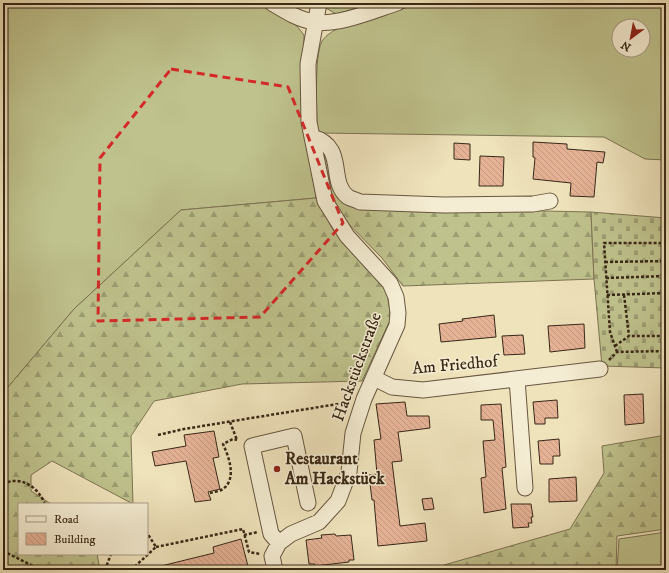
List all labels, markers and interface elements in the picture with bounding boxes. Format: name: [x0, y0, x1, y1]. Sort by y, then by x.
north arrow: [611, 18, 651, 58]
text: N: [619, 37, 634, 54]
street label: Hackstückstraße: [327, 310, 387, 424]
street label: Am Friedhof: [411, 350, 501, 380]
place label: Restaurant Am Hackstück: [284, 448, 385, 490]
marker: Restaurant Am Hackstück: [272, 464, 282, 474]
legend: [18, 503, 148, 555]
text: Road: [54, 512, 79, 527]
text: Building: [54, 532, 95, 547]

